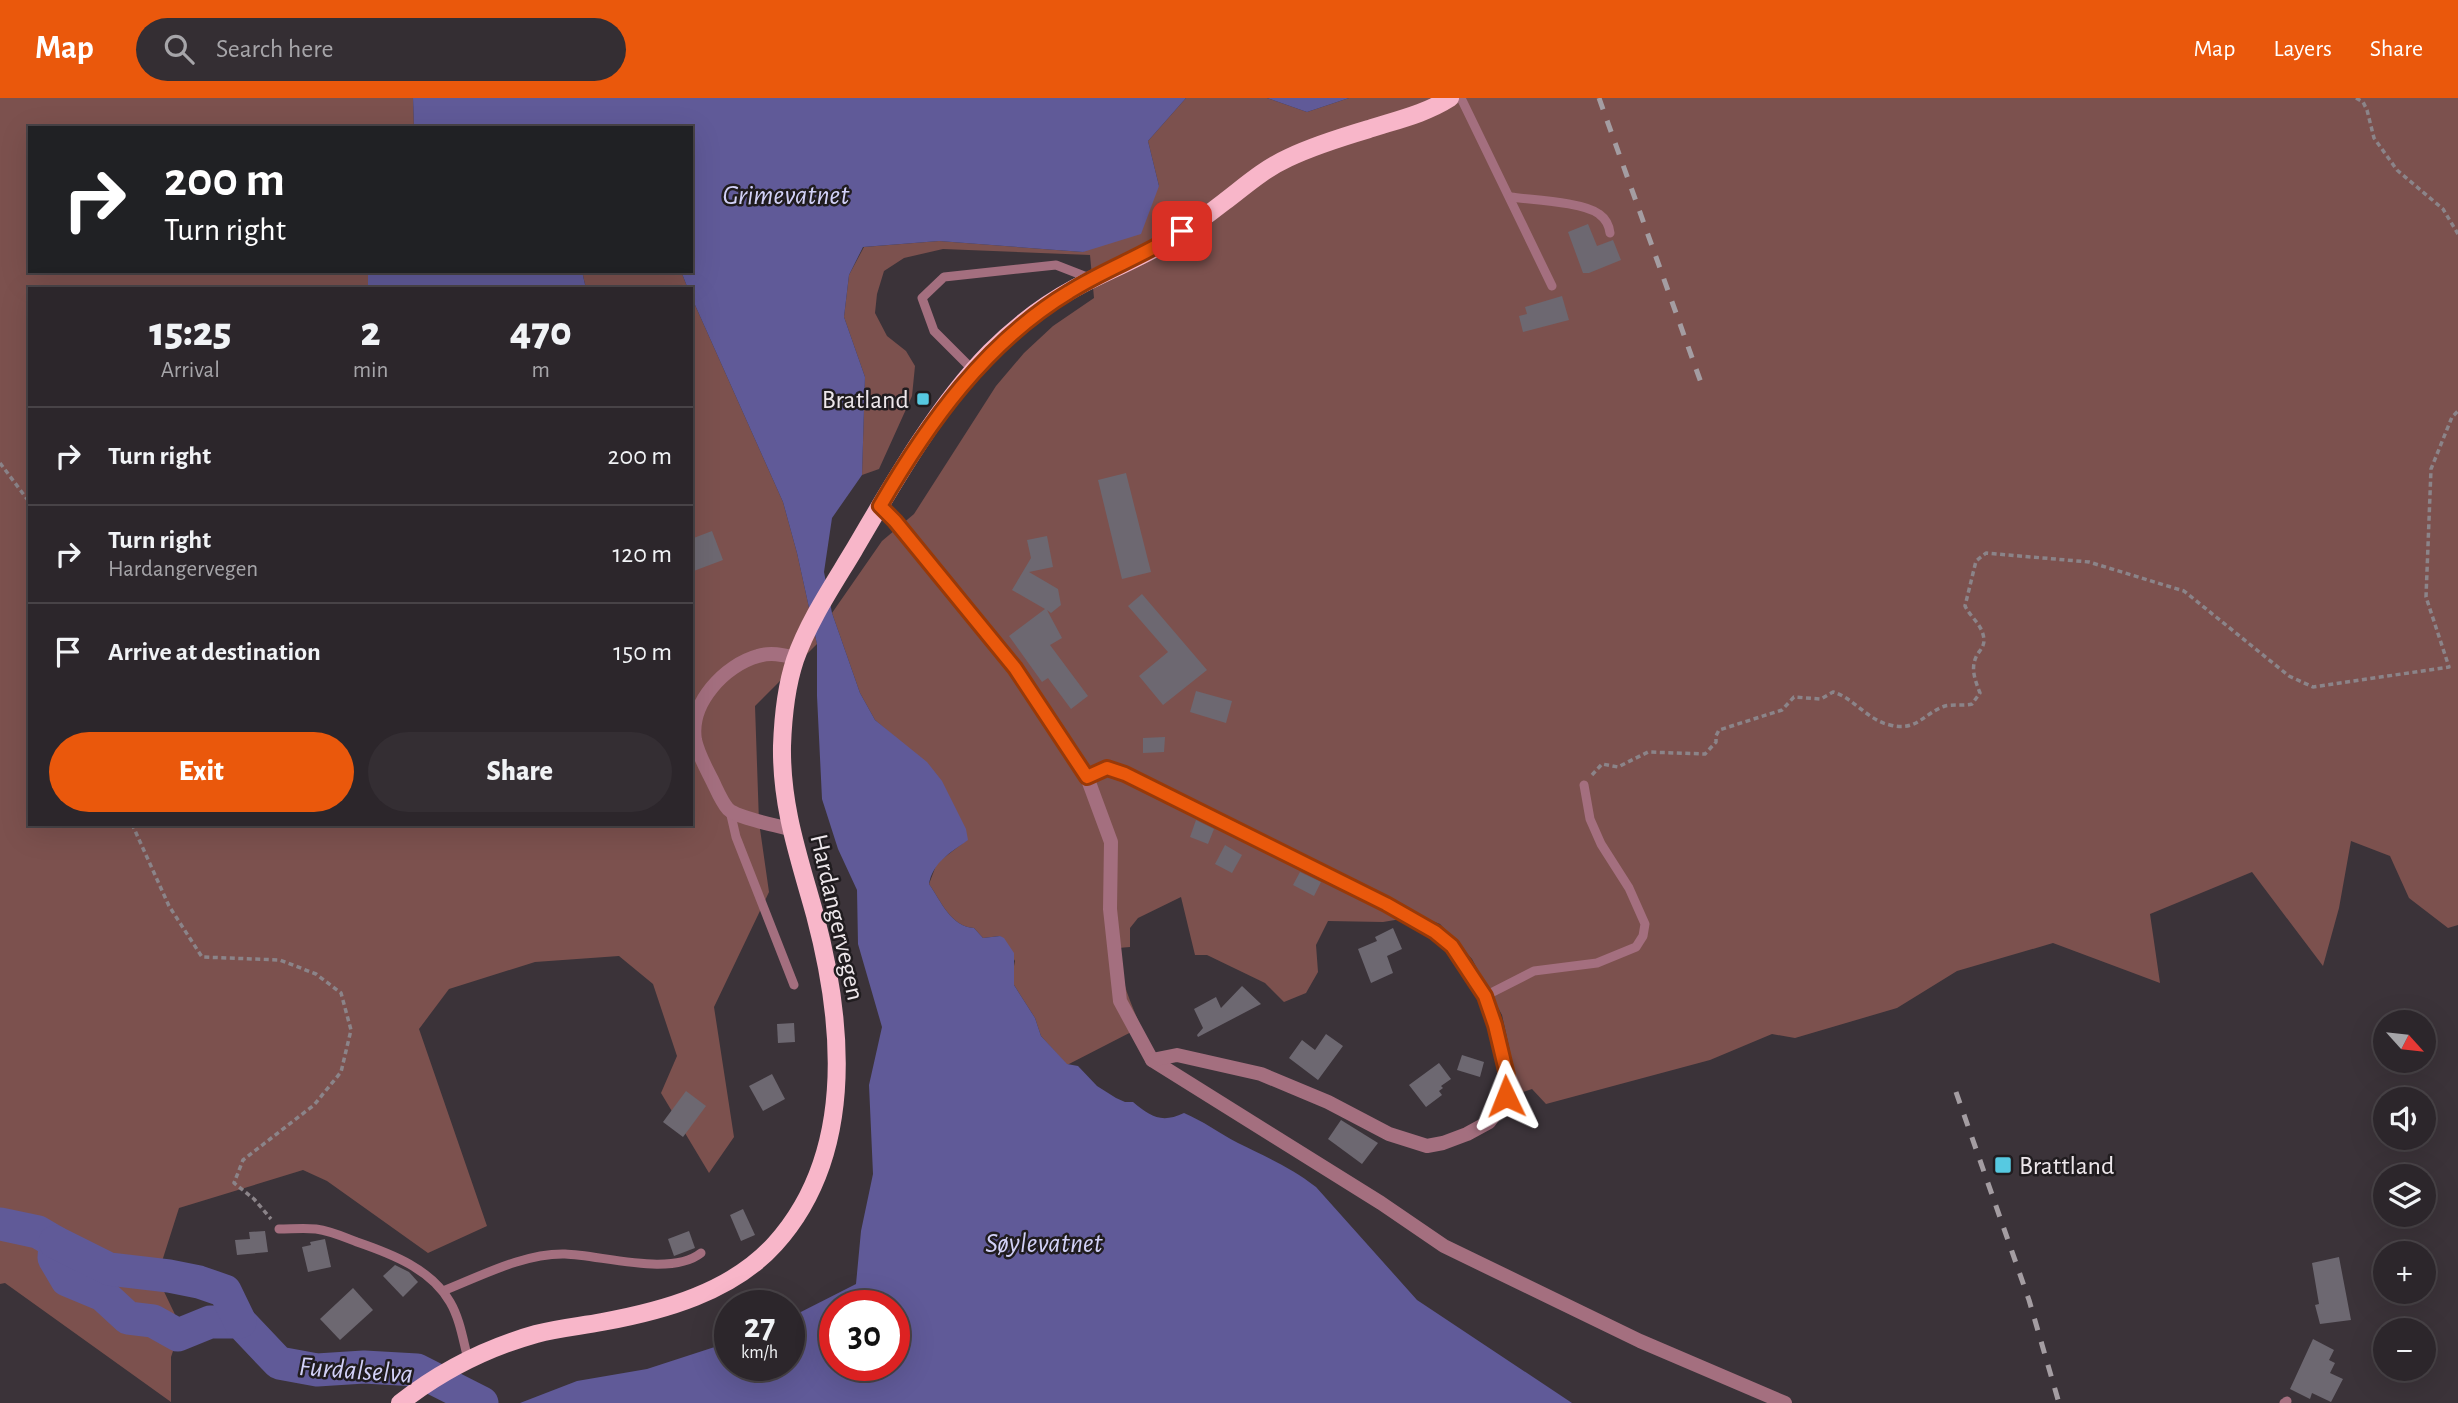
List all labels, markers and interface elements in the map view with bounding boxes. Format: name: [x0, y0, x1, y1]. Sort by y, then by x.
search box: [136, 18, 626, 81]
icon: search: [160, 30, 198, 68]
text: Map: [35, 32, 94, 65]
text: Search here: [216, 36, 334, 62]
text: Map: [2193, 37, 2235, 61]
text: Layers: [2273, 37, 2332, 61]
text: Share: [2370, 37, 2423, 61]
icon: right: [49, 154, 140, 245]
text: 200 m: [164, 156, 285, 205]
water label: Grimevatnet: [723, 182, 850, 210]
pin: [1152, 201, 1212, 261]
icon: arrive: [1163, 212, 1201, 250]
text: Turn right: [164, 214, 286, 246]
text: 15:25: [149, 311, 231, 353]
text: 2: [361, 311, 381, 353]
text: 470: [510, 311, 572, 353]
text: Arrival: [161, 359, 220, 382]
text: min: [353, 359, 388, 382]
text: m: [532, 359, 550, 382]
place label: Bratland: [822, 387, 909, 413]
marker: Bratland: [915, 391, 931, 407]
icon: right: [49, 437, 87, 475]
text: Turn right: [108, 443, 211, 469]
text: 200 m: [608, 443, 672, 469]
text: Turn right: [108, 527, 211, 553]
icon: right: [49, 535, 87, 573]
text: 120 m: [612, 541, 672, 567]
text: Hardangervegen: [108, 558, 258, 581]
icon: arrive: [49, 633, 87, 671]
text: Arrive at destination: [108, 639, 321, 665]
text: 150 m: [613, 639, 672, 665]
button: Exit: [49, 732, 354, 812]
button: Share: [368, 732, 672, 812]
street label: Hardangervegen: [805, 832, 869, 1003]
north arrow: [2373, 1010, 2436, 1073]
map controls: [2373, 1010, 2436, 1381]
position arrow: [1469, 1059, 1543, 1133]
button: sound: [2373, 1087, 2436, 1150]
place label: Brattland: [2019, 1153, 2115, 1179]
marker: Brattland: [1993, 1155, 2013, 1175]
button: layers: [2373, 1164, 2436, 1227]
water label: Søylevatnet: [985, 1230, 1104, 1258]
button: +: [2373, 1241, 2436, 1304]
speed limit sign: 30: [819, 1290, 910, 1381]
text: 27: [744, 1309, 775, 1344]
button: −: [2373, 1318, 2436, 1381]
text: km/h: [741, 1344, 778, 1362]
water label: Furdalselva: [298, 1353, 414, 1389]

